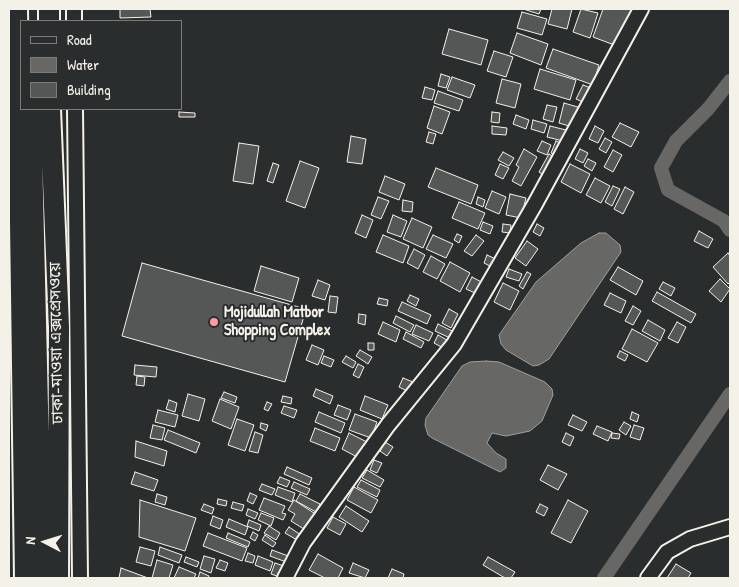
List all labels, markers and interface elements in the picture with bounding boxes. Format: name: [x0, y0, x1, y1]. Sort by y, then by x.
legend: [20, 20, 182, 110]
text: Road: [67, 29, 92, 50]
text: Water: [67, 54, 99, 75]
text: Building: [67, 79, 111, 100]
street label: ঢাকা-মাওয়া এক্সপ্রেসওয়ে: [46, 262, 68, 424]
place label: Mojidullah Matbor Shopping Complex: [224, 303, 331, 341]
marker: Mojidullah Matbor Shopping Complex: [208, 316, 220, 328]
north arrow: [20, 517, 70, 567]
text: N: [20, 536, 39, 545]

